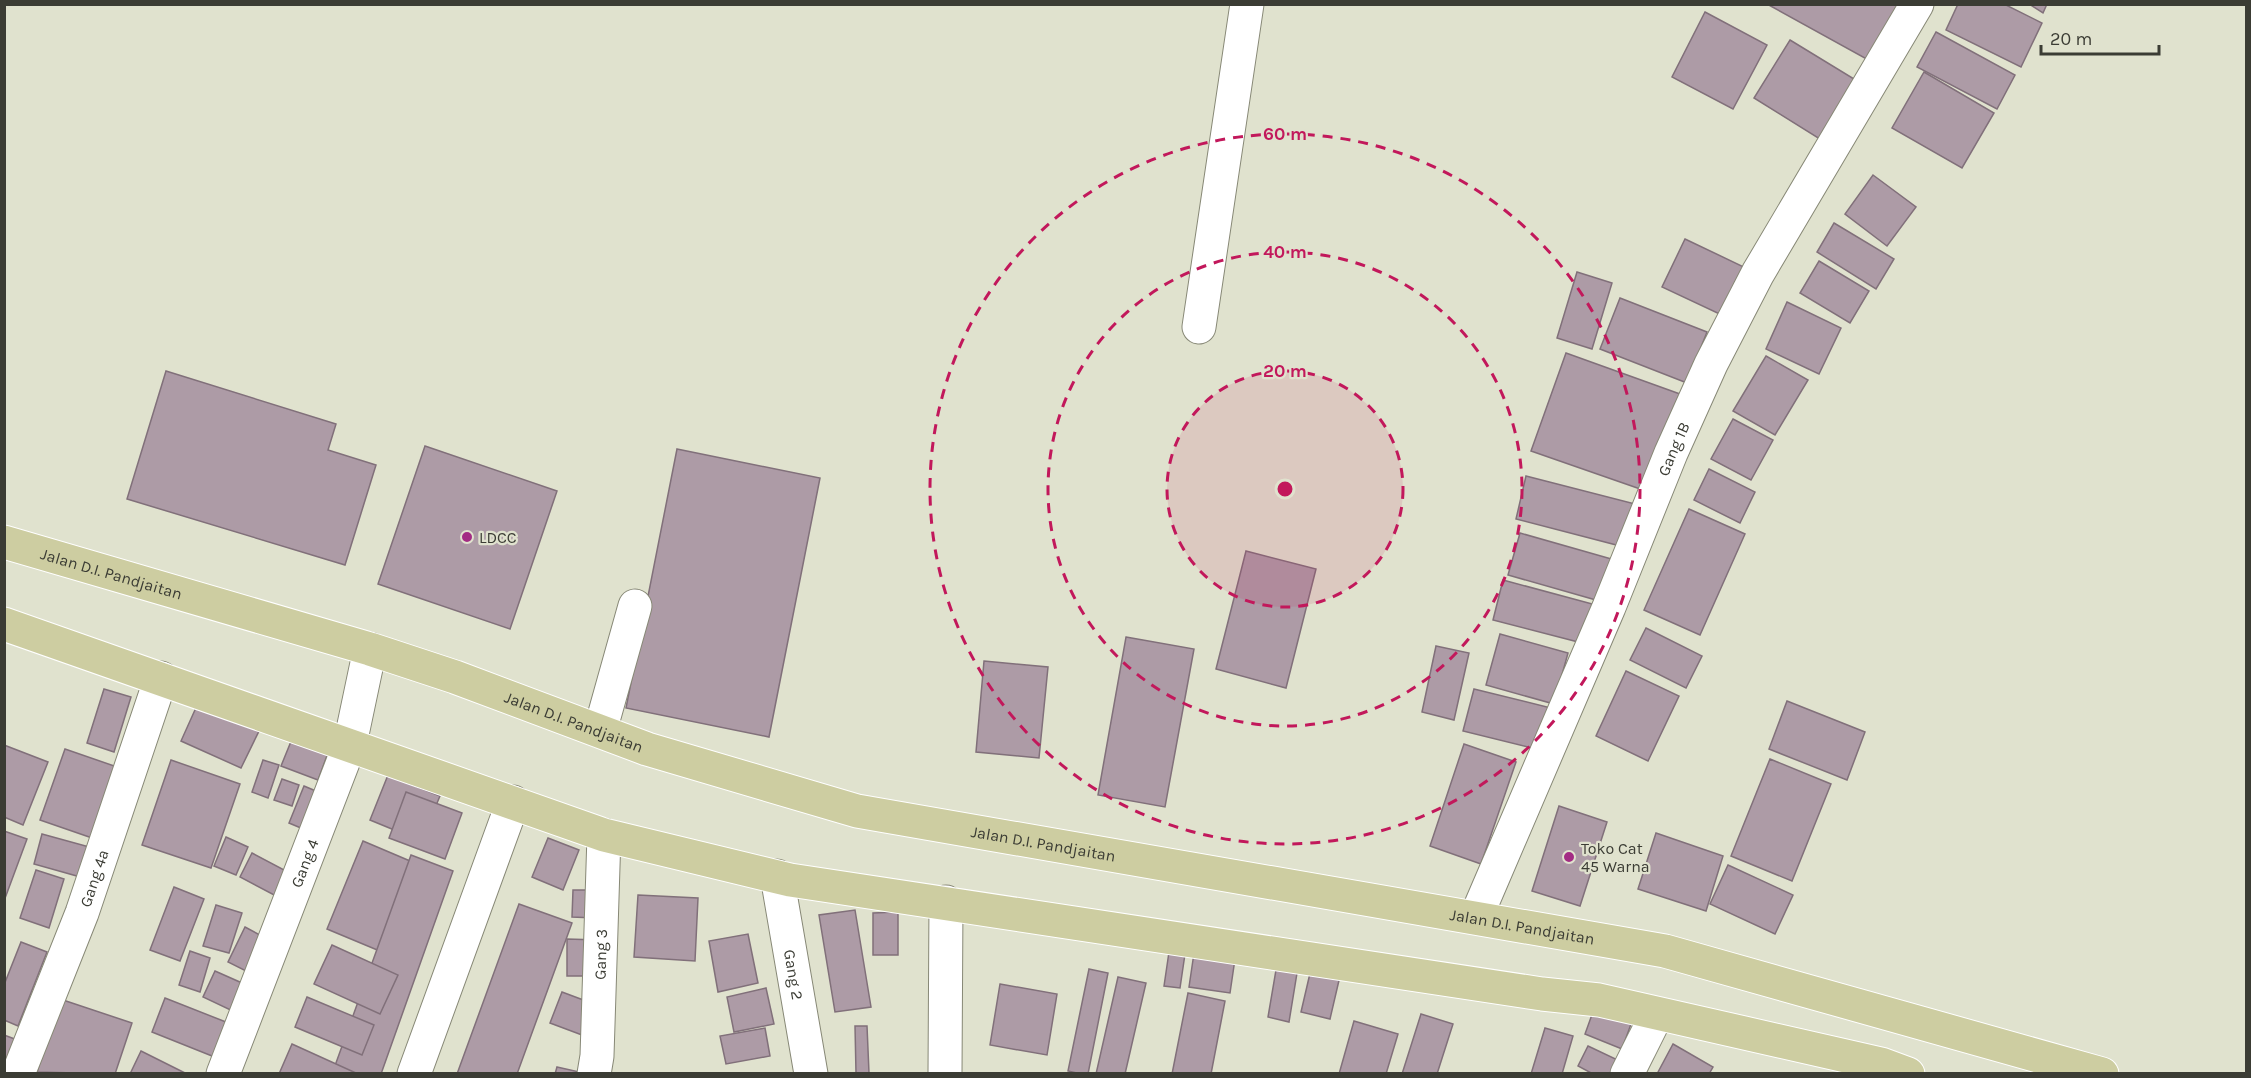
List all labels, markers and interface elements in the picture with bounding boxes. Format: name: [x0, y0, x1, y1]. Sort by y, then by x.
scale bar: [2041, 18, 2160, 56]
text: 20 m: [2050, 28, 2092, 50]
text: 60 m: [1263, 123, 1307, 145]
text: 40 m: [1263, 241, 1307, 263]
text: 20 m: [1263, 360, 1307, 382]
street label: Gang 1B: [1653, 419, 1693, 479]
centre of rings: [1275, 479, 1295, 499]
place label: LDCC: [479, 528, 517, 547]
marker: LDCC: [460, 530, 474, 544]
street label: Jalan D.I. Pandjaitan: [38, 544, 185, 603]
street label: Jalan D.I. Pandjaitan: [502, 687, 646, 756]
street label: Jalan D.I. Pandjaitan: [970, 821, 1117, 865]
street label: Gang 4: [286, 836, 322, 890]
place label: Toko Cat 45 Warna: [1581, 839, 1650, 876]
street label: Gang 4a: [75, 847, 112, 909]
marker: Toko Cat 45 Warna: [1562, 850, 1576, 864]
street label: Jalan D.I. Pandjaitan: [1448, 904, 1596, 948]
street label: Gang 3: [590, 928, 611, 980]
street label: Gang 2: [780, 948, 808, 1001]

